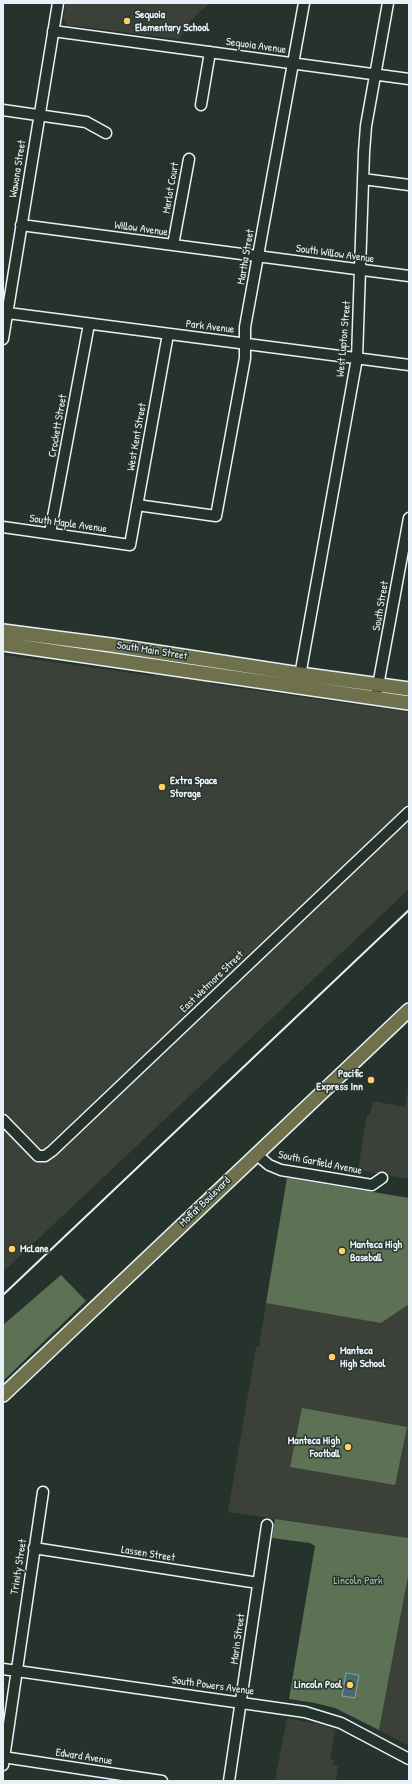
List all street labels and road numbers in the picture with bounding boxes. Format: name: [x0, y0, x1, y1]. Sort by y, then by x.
street label: Sequoia Avenue: [225, 35, 287, 57]
street label: Wawona Street: [7, 139, 29, 199]
street label: Merlot Court: [160, 161, 182, 215]
street label: Willow Avenue: [113, 219, 169, 239]
street label: Martha Street: [235, 228, 257, 286]
street label: South Willow Avenue: [295, 242, 375, 266]
street label: West Lupton Street: [334, 300, 354, 378]
street label: Park Avenue: [185, 317, 235, 337]
street label: Crockett Street: [46, 394, 70, 458]
street label: West Kent Street: [125, 402, 149, 472]
street label: South Maple Avenue: [28, 512, 108, 536]
street label: South Street: [370, 580, 392, 632]
street label: South Main Street: [116, 639, 188, 663]
street label: East Wetmore Street: [177, 948, 247, 1016]
street label: South Garfield Avenue: [277, 1148, 363, 1178]
street label: Moffat Boulevard: [177, 1174, 233, 1230]
street label: Trinity Street: [8, 1538, 30, 1596]
street label: Lassen Street: [120, 1543, 176, 1565]
street label: Marin Street: [228, 1613, 248, 1665]
street label: South Powers Avenue: [171, 1674, 255, 1698]
street label: Edward Avenue: [55, 1746, 113, 1768]

